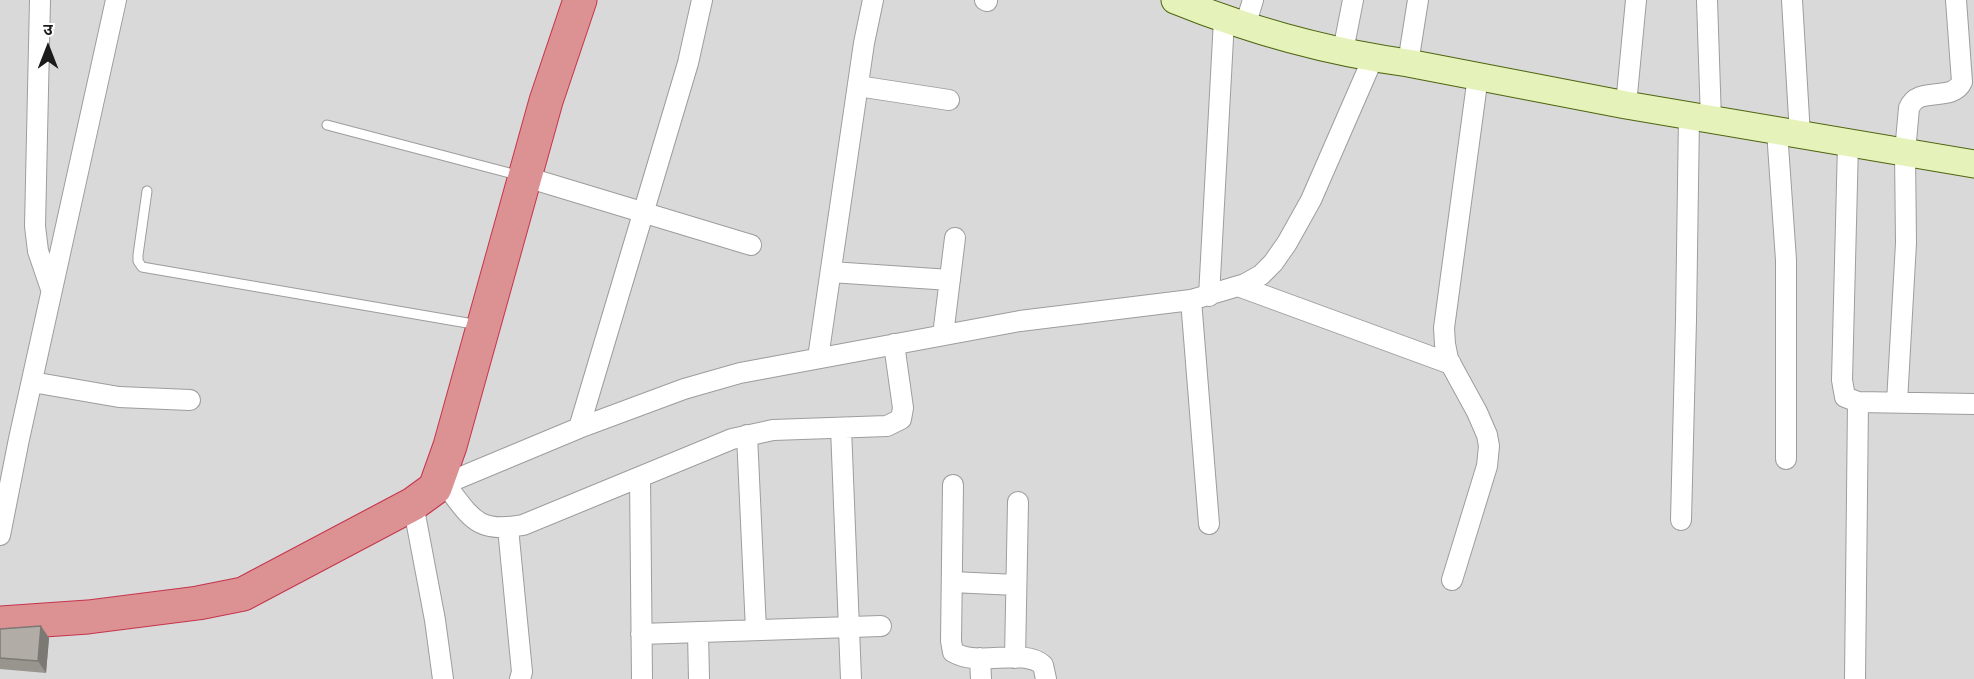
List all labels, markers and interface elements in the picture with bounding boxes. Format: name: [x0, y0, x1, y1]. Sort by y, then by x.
north arrow: [18, 18, 78, 78]
text: उ: [43, 20, 53, 39]

